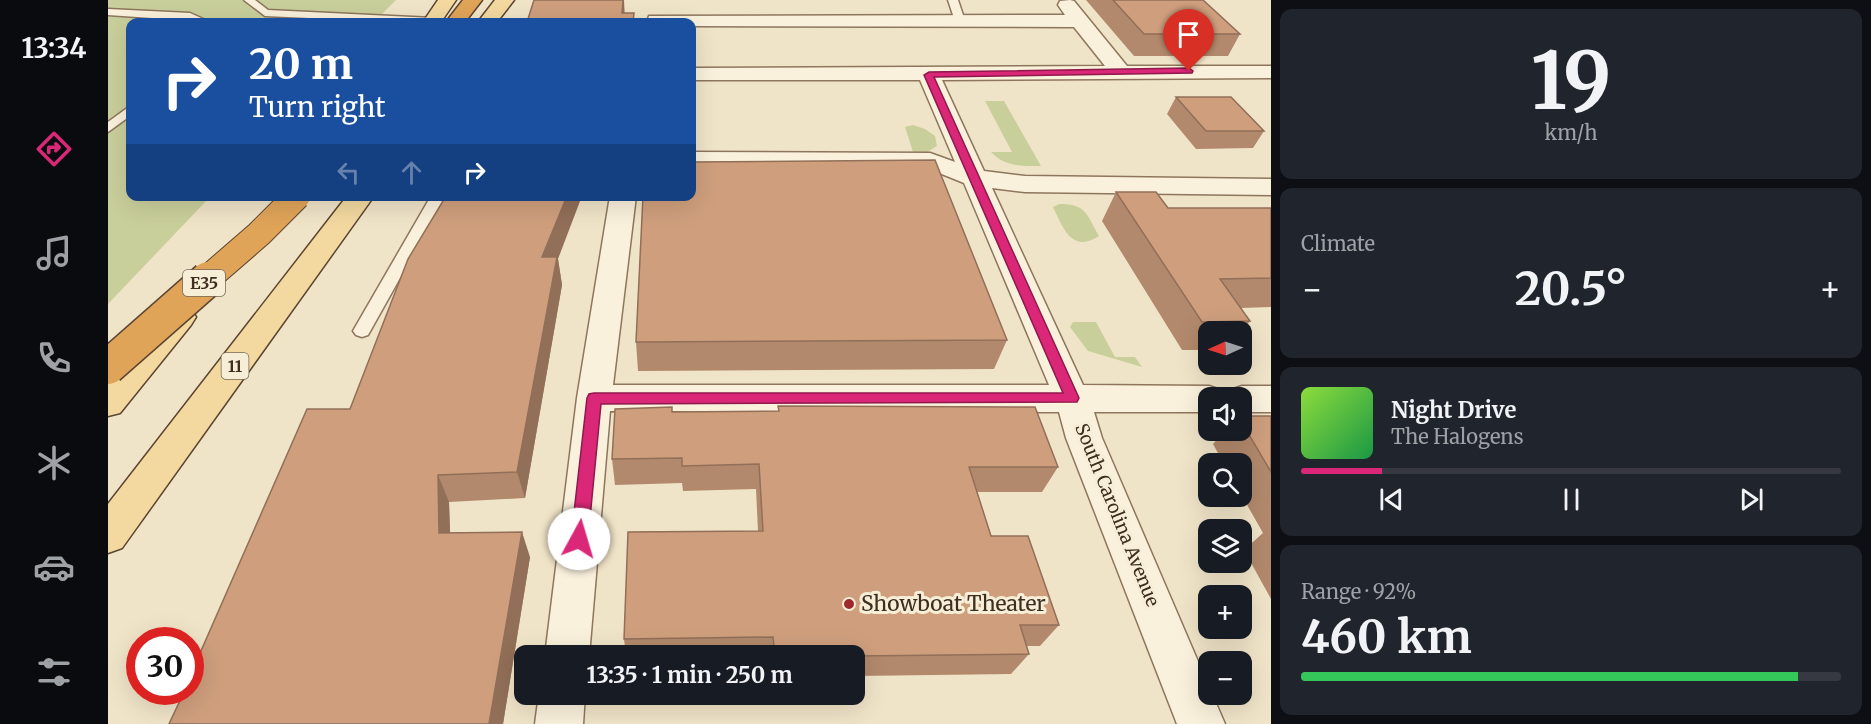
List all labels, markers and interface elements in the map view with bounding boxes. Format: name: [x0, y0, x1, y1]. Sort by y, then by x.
pin: [1163, 9, 1214, 71]
icon: arrive: [1172, 18, 1205, 51]
text: 13:34: [21, 31, 87, 65]
text: 19: [1531, 32, 1611, 130]
text: 20 m: [249, 38, 353, 90]
icon: right: [150, 42, 228, 120]
text: Turn right: [249, 90, 386, 124]
text: km/h: [1545, 120, 1597, 145]
icon: directions: [33, 128, 75, 170]
icon: left: [332, 156, 365, 189]
icon: ahead: [395, 156, 428, 189]
icon: right: [458, 156, 491, 189]
text: Climate: [1301, 231, 1375, 256]
icon: music: [33, 232, 75, 274]
text: 20.5°: [1515, 261, 1627, 317]
text: −: [1301, 269, 1323, 310]
text: +: [1819, 269, 1841, 310]
road number: E35: [183, 270, 225, 296]
north arrow: [1198, 321, 1252, 375]
map controls: [1198, 321, 1252, 705]
icon: phone: [33, 337, 75, 379]
road number: 11: [222, 353, 248, 379]
button: sound: [1198, 387, 1252, 441]
text: Night Drive: [1391, 396, 1516, 424]
street label: South Carolina Avenue: [1070, 420, 1165, 610]
text: The Halogens: [1391, 424, 1523, 449]
icon: climate: [33, 442, 75, 484]
button: search: [1198, 453, 1252, 507]
icon: previous: [1375, 483, 1408, 516]
icon: pause: [1555, 483, 1588, 516]
icon: next: [1735, 483, 1768, 516]
position arrow: [547, 507, 611, 571]
button: layers: [1198, 519, 1252, 573]
icon: car: [33, 546, 75, 588]
text: Range · 92%: [1301, 579, 1416, 604]
button: +: [1198, 585, 1252, 639]
place label: Showboat Theater: [861, 590, 1046, 617]
marker: Showboat Theater: [842, 597, 856, 611]
text: 460 km: [1301, 609, 1472, 665]
speed limit sign: 30: [126, 627, 204, 705]
icon: filters: [33, 651, 75, 693]
button: −: [1198, 651, 1252, 705]
text: 13:35 · 1 min · 250 m: [586, 661, 793, 689]

